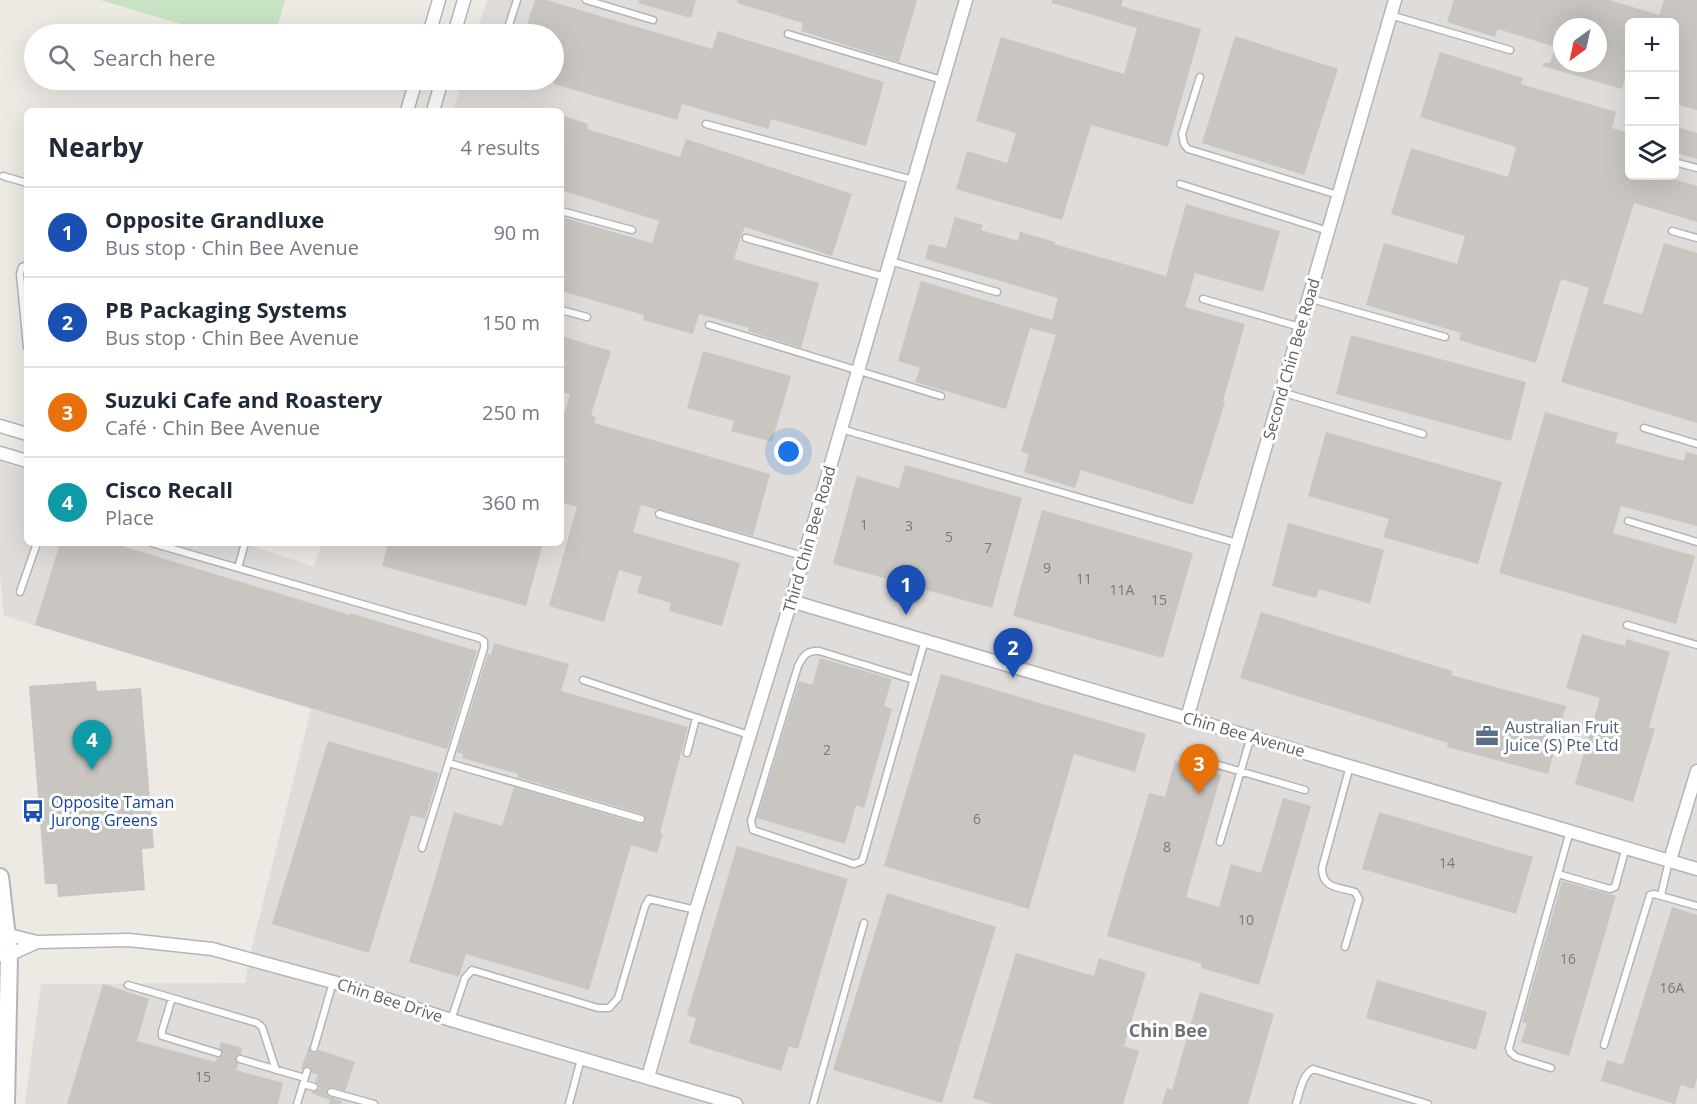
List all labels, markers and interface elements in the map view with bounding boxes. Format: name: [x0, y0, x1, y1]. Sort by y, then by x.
north arrow: [1553, 18, 1607, 72]
map controls: [1625, 18, 1679, 180]
button: +: [1625, 18, 1679, 72]
search box: [24, 24, 564, 90]
icon: search: [45, 41, 78, 74]
text: Search here: [93, 42, 216, 72]
button: −: [1625, 72, 1679, 126]
button: layers: [1625, 126, 1679, 180]
text: Nearby: [48, 129, 143, 165]
text: 4 results: [460, 134, 540, 161]
text: Opposite Grandluxe: [105, 204, 324, 234]
text: 1: [62, 219, 73, 246]
text: 90 m: [493, 219, 540, 246]
text: Bus stop · Chin Bee Avenue: [105, 234, 359, 261]
street label: Second Chin Bee Road: [1257, 276, 1325, 442]
text: PB Packaging Systems: [105, 294, 347, 324]
text: 2: [62, 309, 73, 336]
text: 150 m: [482, 309, 540, 336]
text: Bus stop · Chin Bee Avenue: [105, 324, 359, 351]
text: Suzuki Cafe and Roastery: [105, 384, 382, 414]
text: 3: [62, 399, 73, 426]
text: 250 m: [482, 399, 540, 426]
text: Café · Chin Bee Avenue: [105, 414, 320, 441]
your location: [774, 437, 803, 466]
street label: Third Chin Bee Road: [778, 463, 840, 615]
text: Cisco Recall: [105, 474, 233, 504]
text: 4: [62, 489, 73, 516]
text: 360 m: [482, 489, 540, 516]
text: Place: [105, 504, 154, 531]
house number: 1: [860, 515, 868, 534]
house number: 3: [905, 516, 913, 535]
house number: 5: [945, 527, 953, 546]
house number: 7: [984, 538, 992, 557]
house number: 9: [1043, 558, 1051, 577]
pin: 1: [886, 566, 926, 615]
house number: 11: [1076, 569, 1092, 588]
house number: 11A: [1110, 580, 1135, 599]
house number: 15: [1151, 590, 1167, 609]
pin: 2: [994, 628, 1032, 678]
street label: Chin Bee Avenue: [1180, 706, 1308, 762]
place label: Australian Fruit Juice (S) Pte Ltd: [1503, 716, 1619, 756]
pin: 4: [72, 720, 112, 770]
office icon: Australian Fruit Juice (S) Pte Ltd: [1474, 723, 1500, 749]
house number: 2: [823, 740, 831, 759]
pin: 3: [1180, 744, 1218, 794]
place label: Opposite Taman Jurong Greens: [49, 791, 174, 831]
bus stop icon: Opposite Taman Jurong Greens: [20, 798, 46, 824]
house number: 6: [973, 809, 981, 828]
house number: 8: [1163, 837, 1171, 856]
house number: 14: [1439, 853, 1455, 872]
house number: 10: [1238, 910, 1254, 929]
house number: 16: [1560, 949, 1576, 968]
street label: Chin Bee Drive: [335, 973, 445, 1027]
house number: 16A: [1660, 978, 1685, 997]
district label: Chin Bee: [1129, 1018, 1207, 1042]
house number: 15: [195, 1067, 211, 1086]

